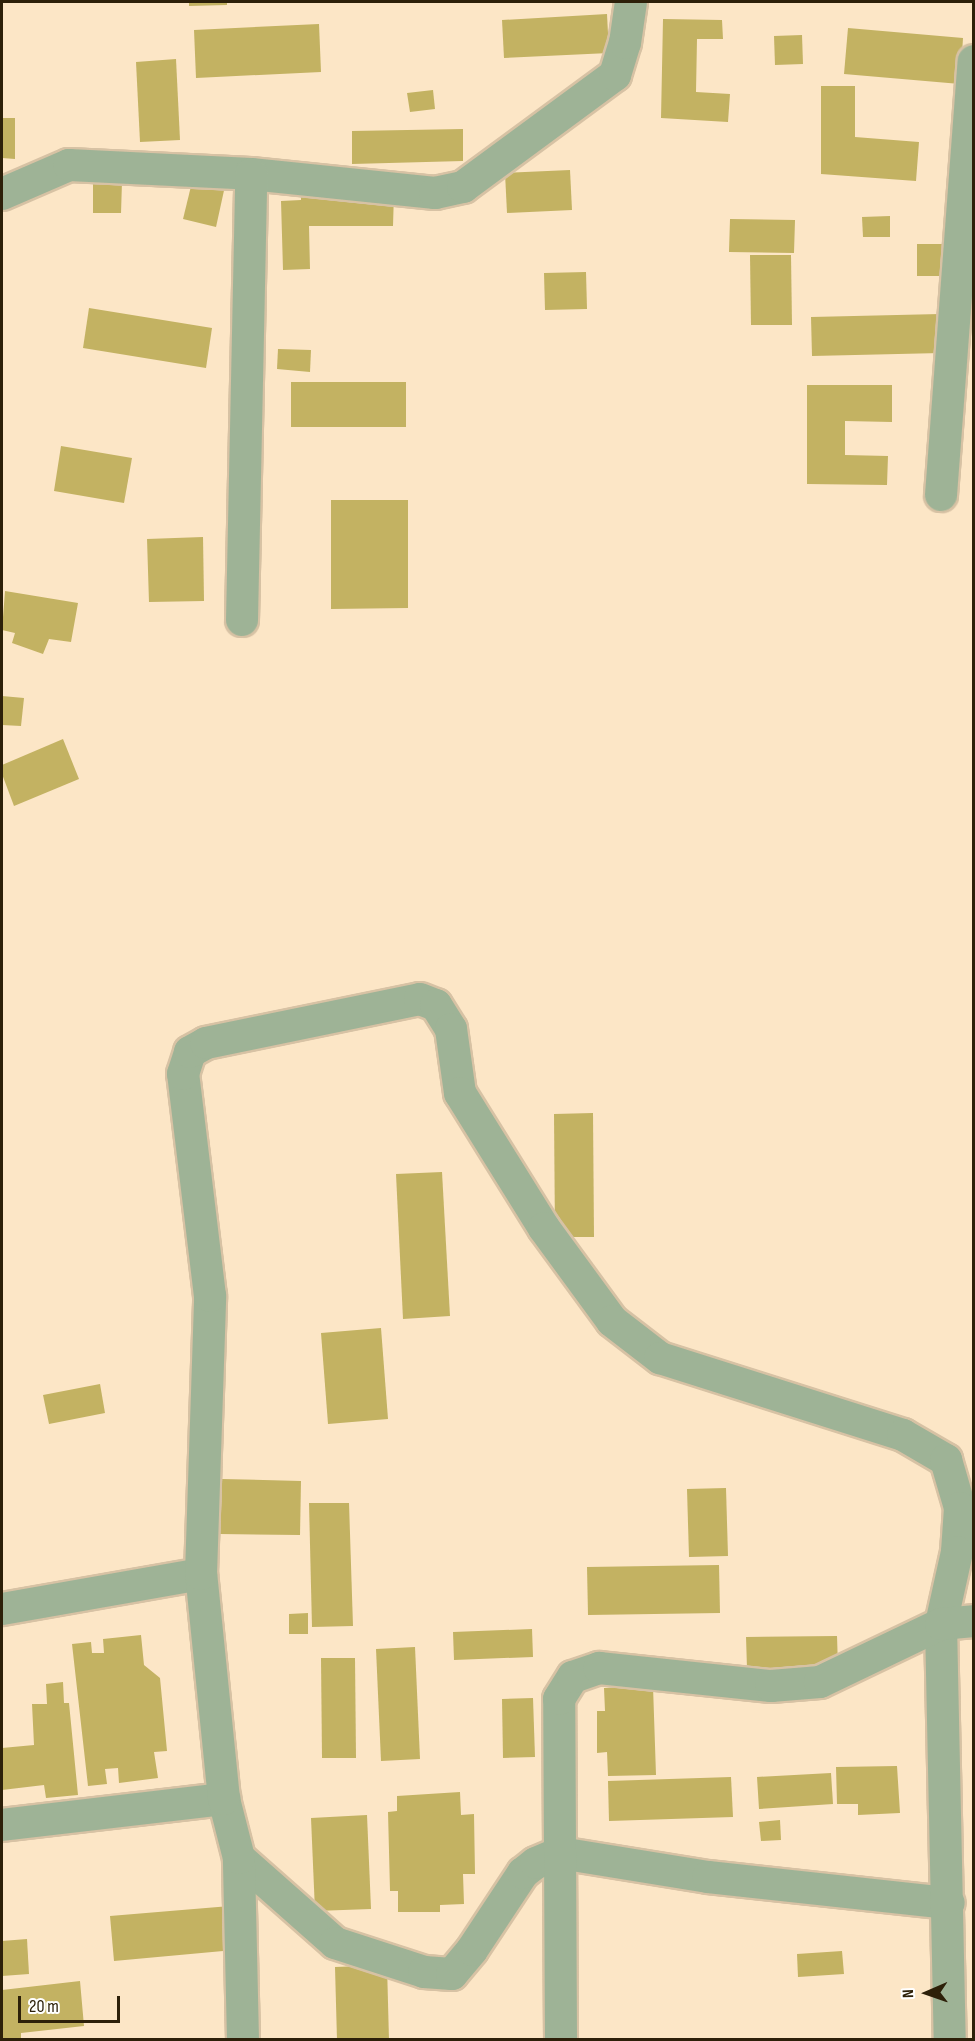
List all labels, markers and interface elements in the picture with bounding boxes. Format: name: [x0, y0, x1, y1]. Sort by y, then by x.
north arrow: [897, 1963, 957, 2023]
scale bar: [21, 1984, 123, 2022]
text: N: [899, 1989, 918, 1998]
text: 20 m: [29, 1996, 59, 2017]

